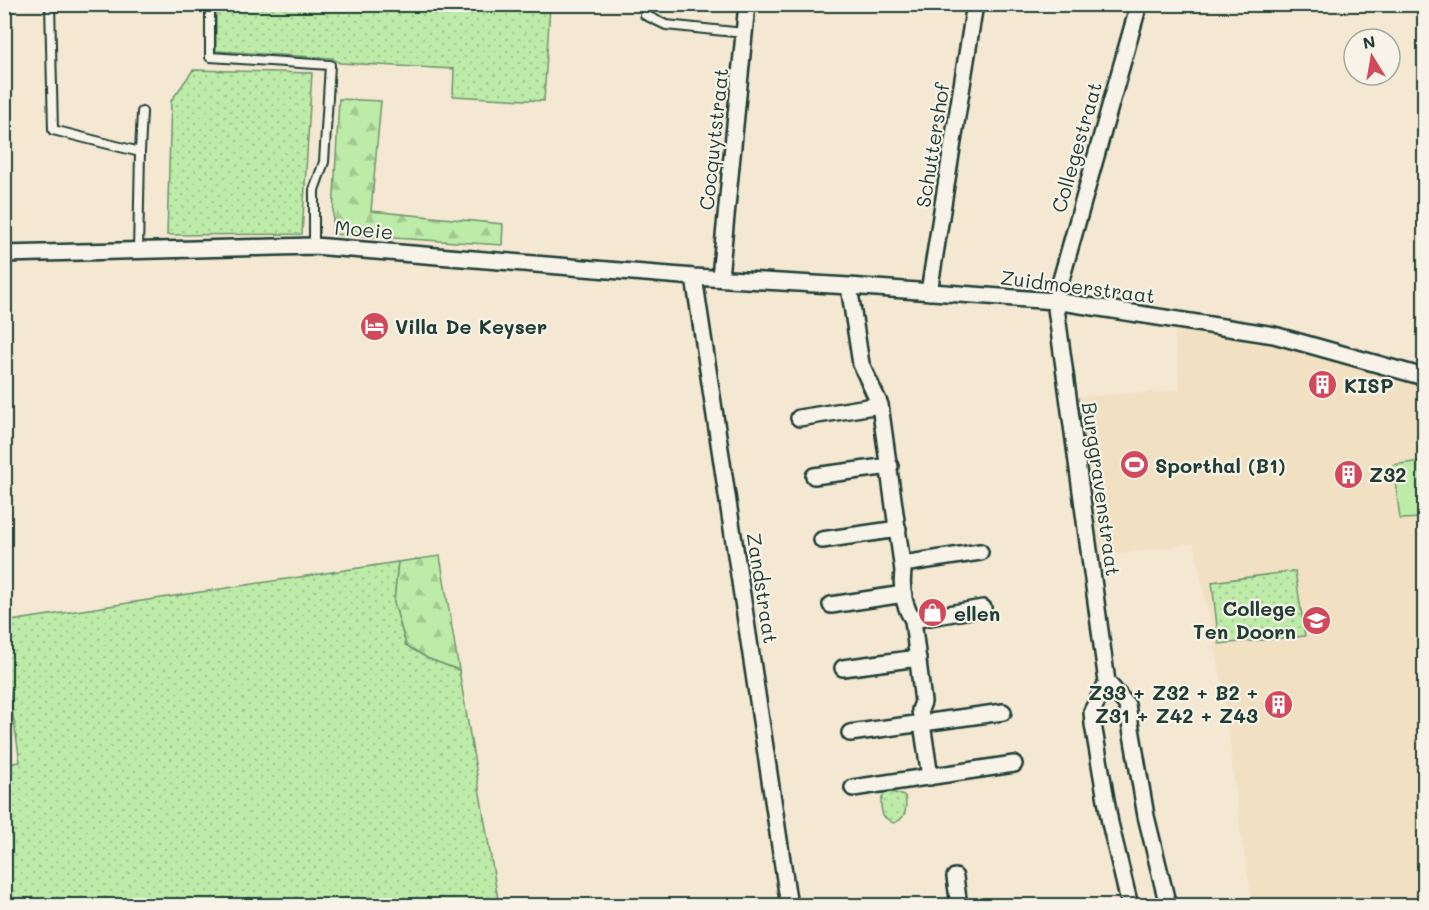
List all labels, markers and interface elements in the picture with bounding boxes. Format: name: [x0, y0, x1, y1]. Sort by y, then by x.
north arrow: [1342, 27, 1402, 87]
text: N: [1361, 30, 1377, 53]
street label: Cocquytstraat: [693, 66, 733, 212]
street label: Collegestraat: [1045, 79, 1107, 215]
street label: Schuttershof: [909, 80, 955, 209]
street label: Moeie: [334, 213, 394, 245]
street label: Zuidmoerstraat: [999, 264, 1157, 308]
hotel icon: Villa De Keyser: [358, 310, 390, 342]
place label: Villa De Keyser: [395, 313, 547, 339]
building icon: KISP: [1307, 369, 1339, 401]
place label: KISP: [1344, 372, 1394, 398]
street label: Burggravenstraat: [1077, 400, 1127, 578]
sports icon: Sporthal (B1): [1118, 449, 1150, 481]
place label: Sporthal (B1): [1155, 452, 1285, 478]
building icon: Z32: [1332, 458, 1364, 490]
place label: Z32: [1369, 461, 1406, 487]
street label: Zandstraat: [741, 531, 785, 645]
place label: College Ten Doorn: [1193, 595, 1296, 644]
shop icon: ellen: [917, 597, 949, 629]
place label: ellen: [954, 600, 1000, 626]
school or university icon: College Ten Doorn: [1301, 604, 1333, 636]
place label: Z33 + Z32 + B2 + Z31 + Z42 + Z43: [1088, 679, 1258, 728]
building icon: Z33 + Z32 + B2 + Z31 + Z42 + Z43: [1263, 688, 1295, 720]

